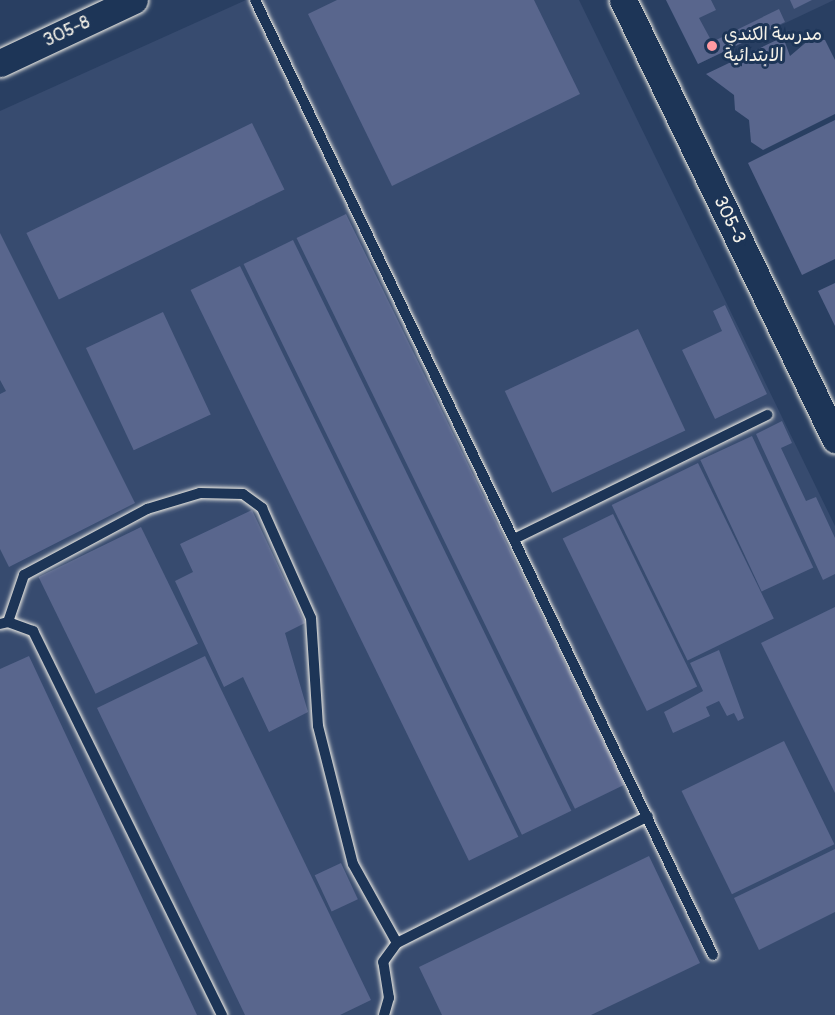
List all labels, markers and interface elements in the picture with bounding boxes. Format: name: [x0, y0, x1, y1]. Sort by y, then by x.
street label: 305-8: [40, 12, 94, 52]
place label: مدرسة الكندي الابتدائية: [724, 25, 822, 68]
marker: مدرسة الكندي الابتدائية: [705, 39, 719, 53]
street label: 305-3: [708, 193, 750, 247]

